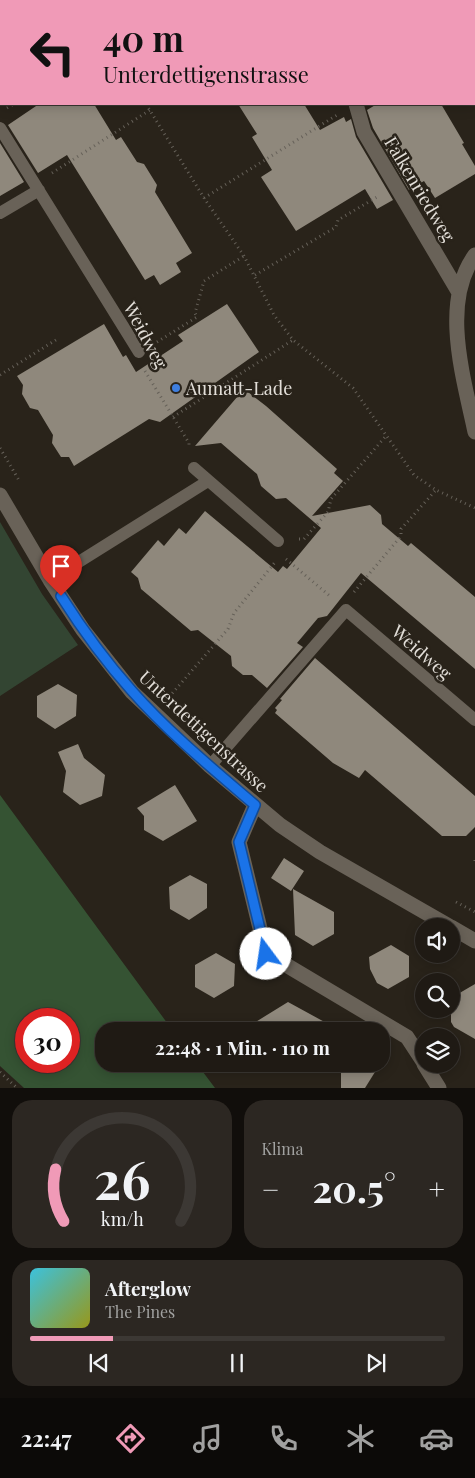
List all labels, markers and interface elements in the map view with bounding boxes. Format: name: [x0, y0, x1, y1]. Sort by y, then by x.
text: 40 m: [103, 14, 184, 61]
icon: left: [20, 20, 85, 85]
text: Unterdettigenstrasse: [103, 59, 309, 89]
street label: Falkenriedweg: [379, 132, 461, 246]
street label: Weidweg: [118, 297, 174, 373]
place label: Aumatt-Lade: [185, 376, 292, 400]
marker: Aumatt-Lade: [170, 382, 182, 394]
pin: [40, 545, 82, 596]
icon: arrive: [47, 552, 75, 580]
street label: Weidweg: [386, 619, 457, 685]
street label: Unterdettigenstrasse: [134, 665, 274, 797]
map controls: [415, 918, 460, 1073]
button: sound: [415, 918, 460, 963]
position arrow: [239, 927, 291, 979]
button: search: [415, 973, 460, 1018]
speed limit sign: 30: [15, 1008, 80, 1073]
button: layers: [415, 1028, 460, 1073]
text: 22:48 · 1 Min. · 110 m: [155, 1034, 330, 1060]
text: Klima: [262, 1138, 303, 1159]
text: 26: [94, 1144, 150, 1213]
text: 20.5°: [312, 1162, 396, 1213]
text: −: [262, 1170, 280, 1207]
text: +: [429, 1170, 445, 1207]
text: km/h: [100, 1207, 144, 1230]
text: Afterglow: [105, 1275, 191, 1301]
text: The Pines: [105, 1301, 175, 1322]
icon: previous: [85, 1349, 113, 1377]
icon: pause: [223, 1349, 251, 1377]
icon: next: [362, 1349, 390, 1377]
icon: directions: [113, 1421, 148, 1456]
icon: music: [190, 1421, 225, 1456]
icon: phone: [266, 1421, 301, 1456]
icon: climate: [343, 1421, 378, 1456]
icon: car: [419, 1421, 454, 1456]
text: 22:47: [21, 1423, 72, 1453]

